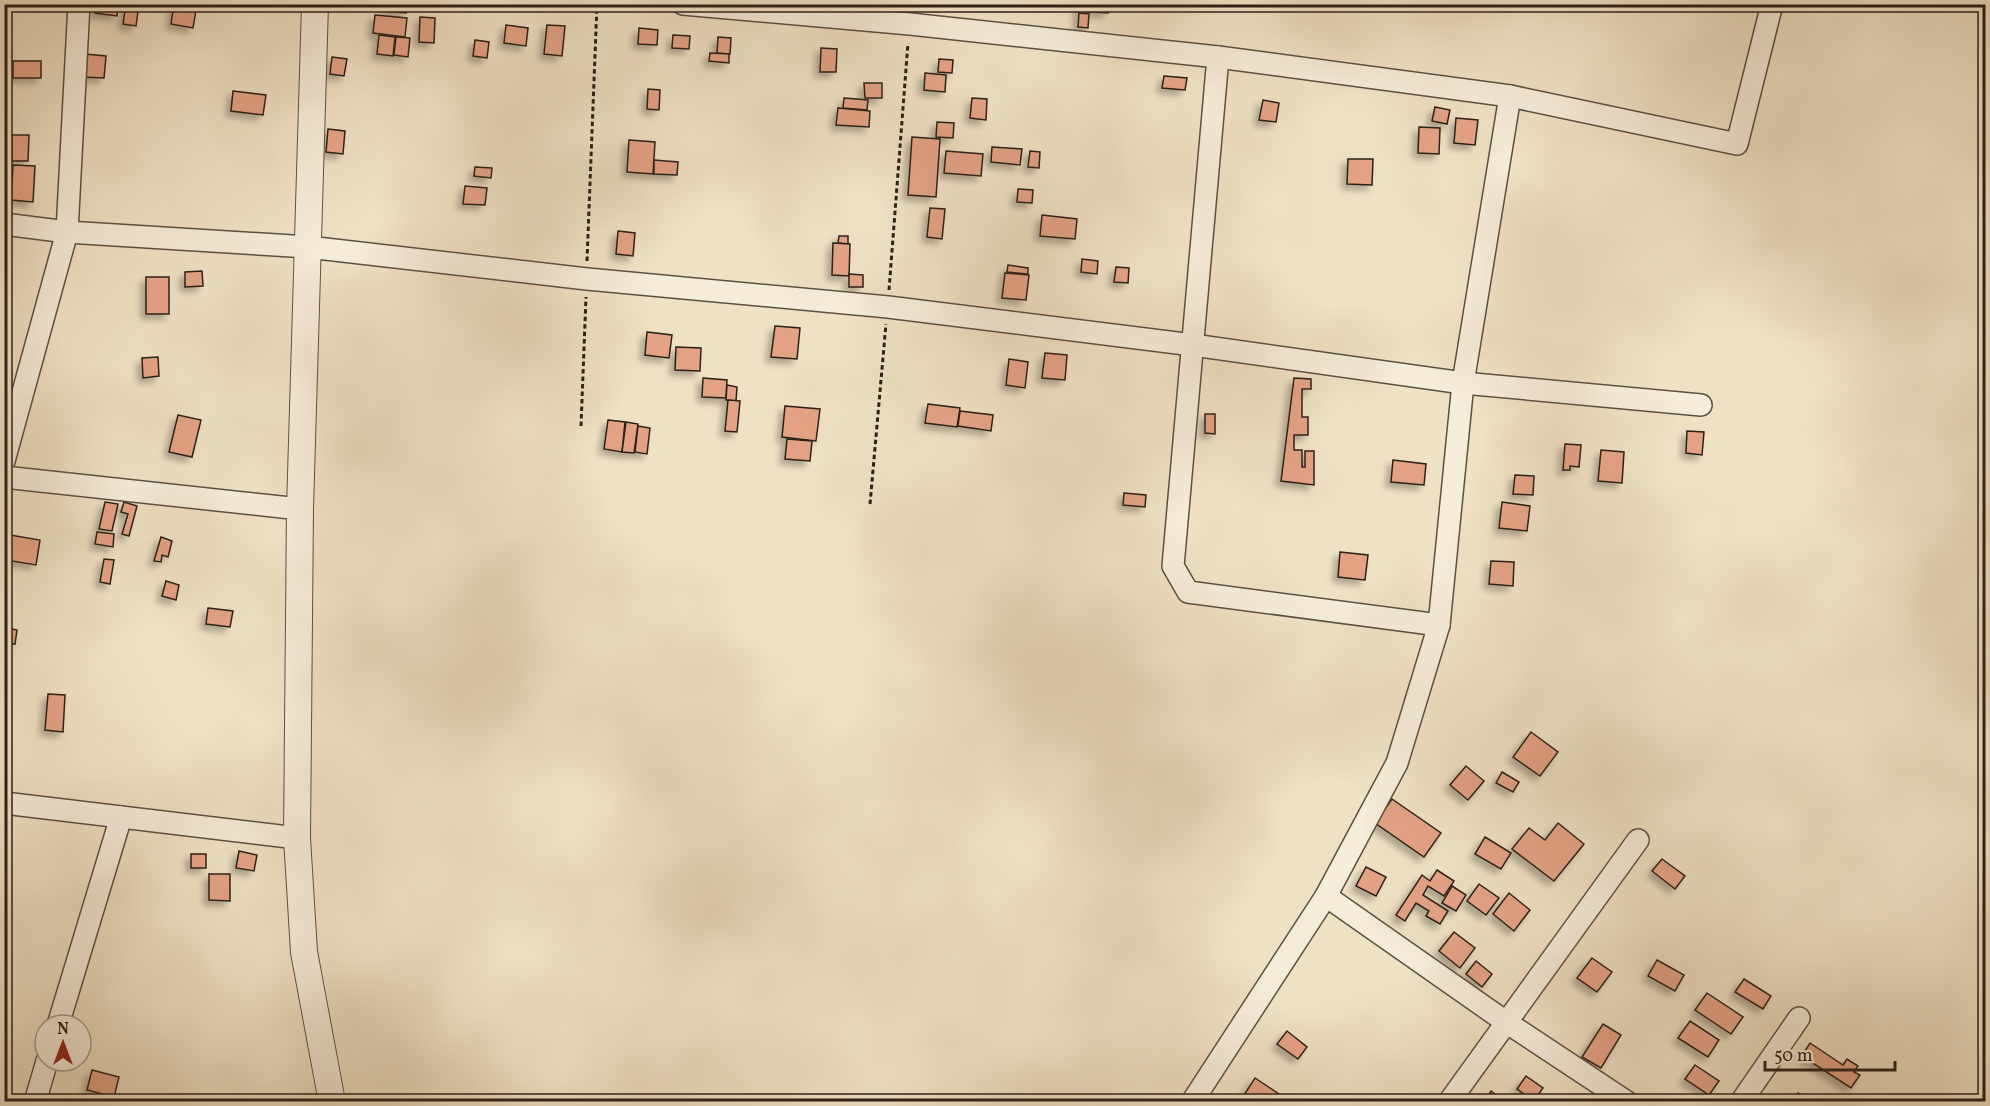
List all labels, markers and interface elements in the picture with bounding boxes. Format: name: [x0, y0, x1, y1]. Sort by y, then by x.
north arrow: [33, 1013, 93, 1073]
text: N: [57, 1019, 69, 1041]
scale bar: [1765, 1034, 1896, 1072]
text: 50 m: [1774, 1044, 1813, 1069]

